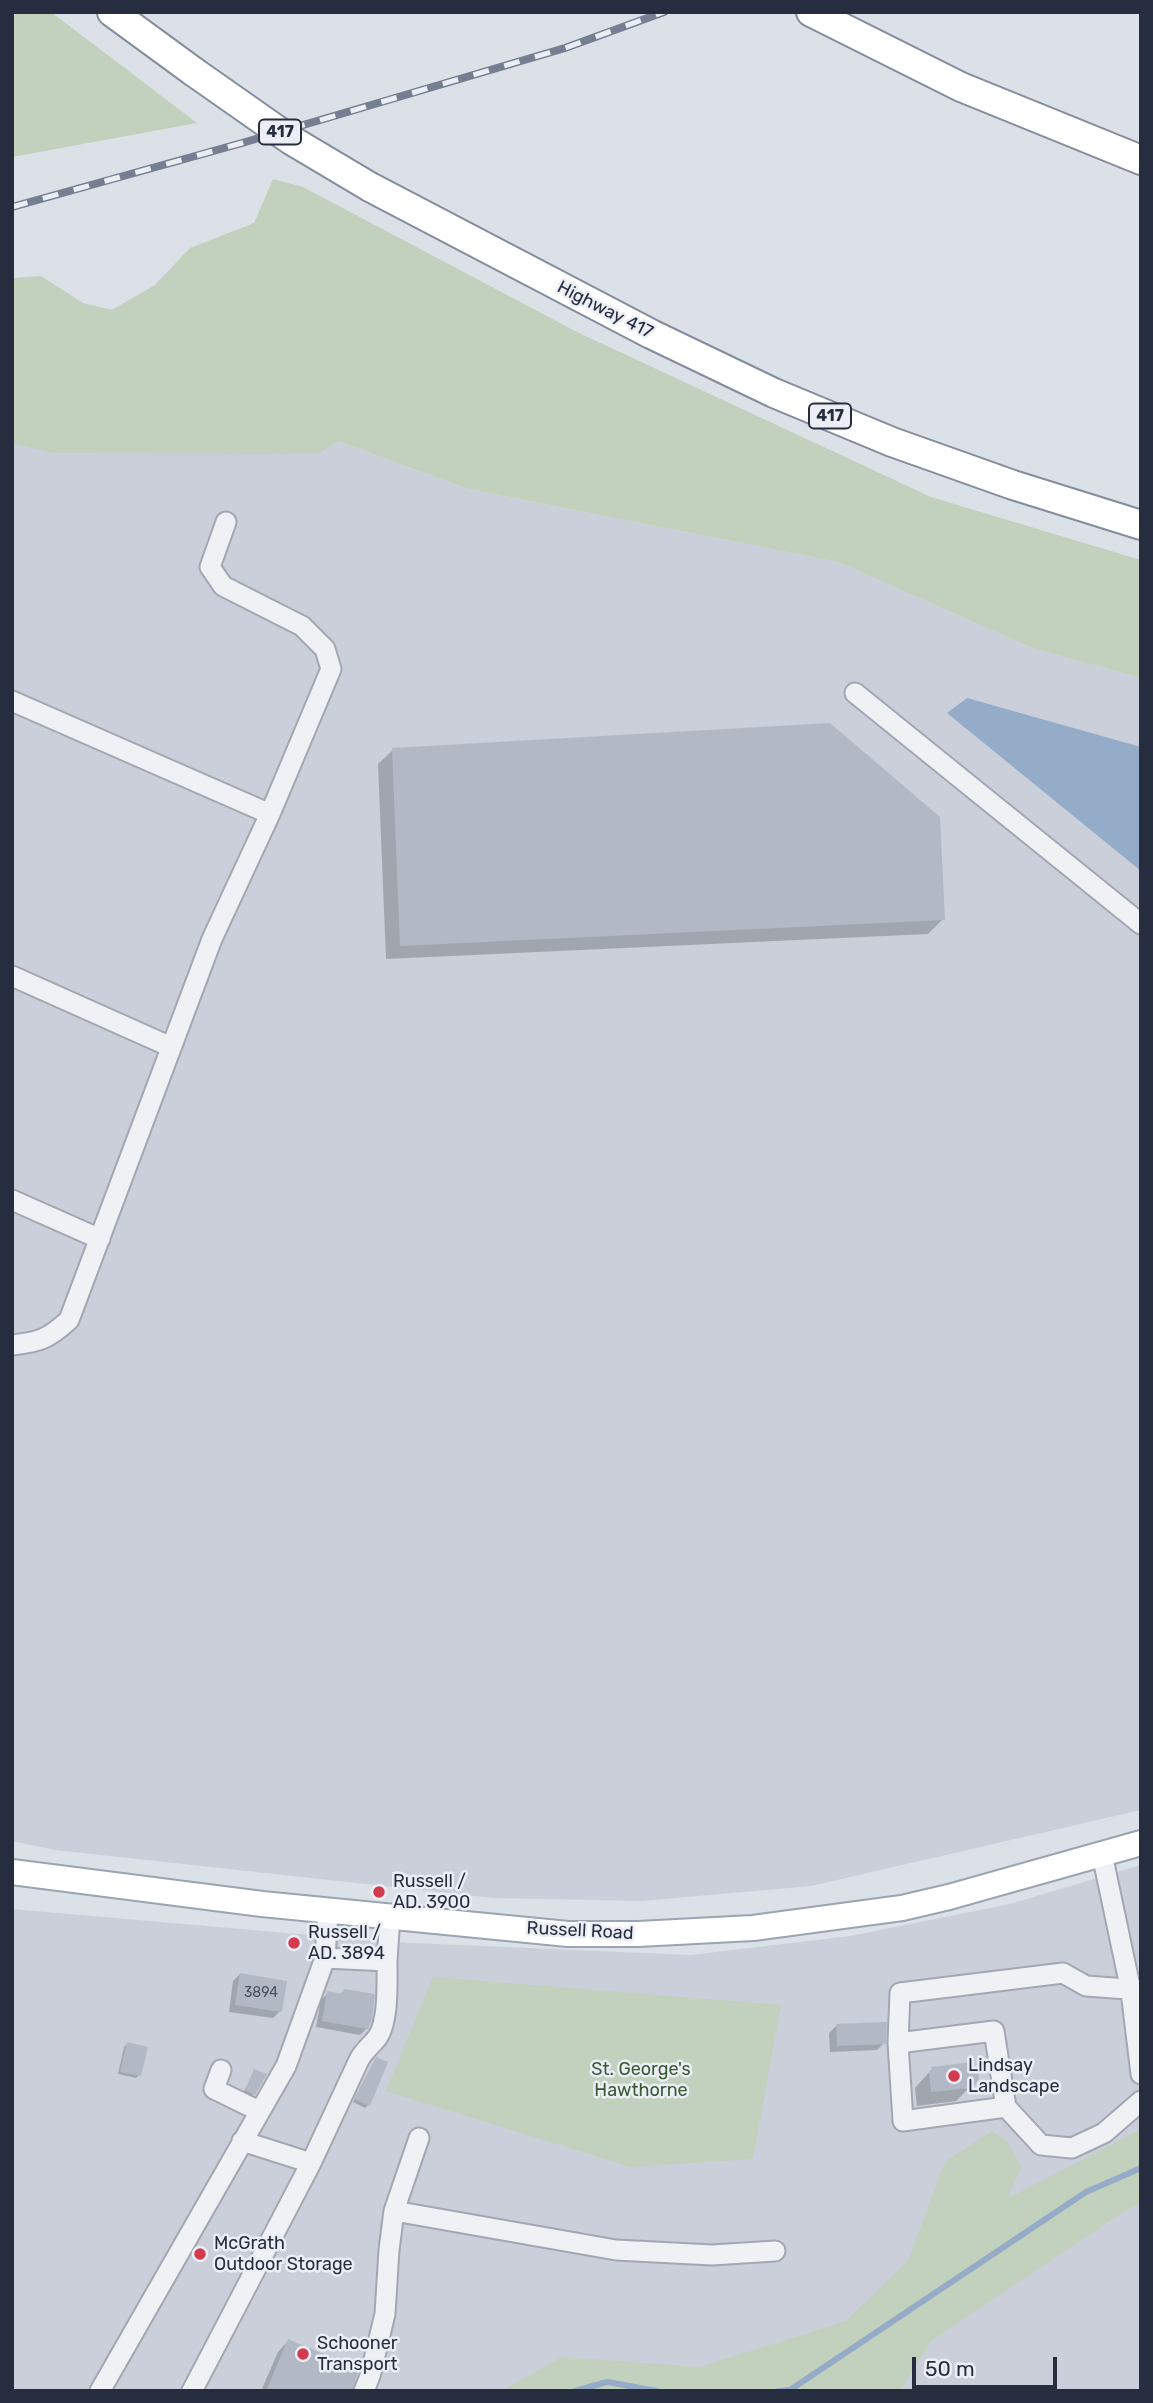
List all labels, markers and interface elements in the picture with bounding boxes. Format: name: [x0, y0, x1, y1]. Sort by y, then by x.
road number: 417: [259, 120, 301, 144]
street label: Highway 417: [553, 277, 657, 343]
road number: 417: [809, 404, 851, 428]
place label: Russell / AD. 3900: [393, 1871, 470, 1913]
marker: Russell / AD. 3900: [371, 1884, 387, 1900]
street label: Russell Road: [526, 1917, 634, 1945]
place label: Russell / AD. 3894: [308, 1922, 385, 1965]
marker: Russell / AD. 3894: [286, 1935, 302, 1951]
house number: 3894: [244, 1985, 278, 2001]
place label: Lindsay Landscape: [968, 2055, 1060, 2098]
park label: St. George's Hawthorne: [591, 2059, 691, 2102]
marker: Lindsay Landscape: [946, 2068, 962, 2084]
place label: McGrath Outdoor Storage: [214, 2233, 353, 2276]
marker: McGrath Outdoor Storage: [192, 2246, 208, 2262]
place label: Schooner Transport: [317, 2333, 398, 2376]
scale bar: [915, 2344, 1060, 2388]
marker: Schooner Transport: [295, 2346, 311, 2362]
text: 50 m: [925, 2356, 975, 2381]

